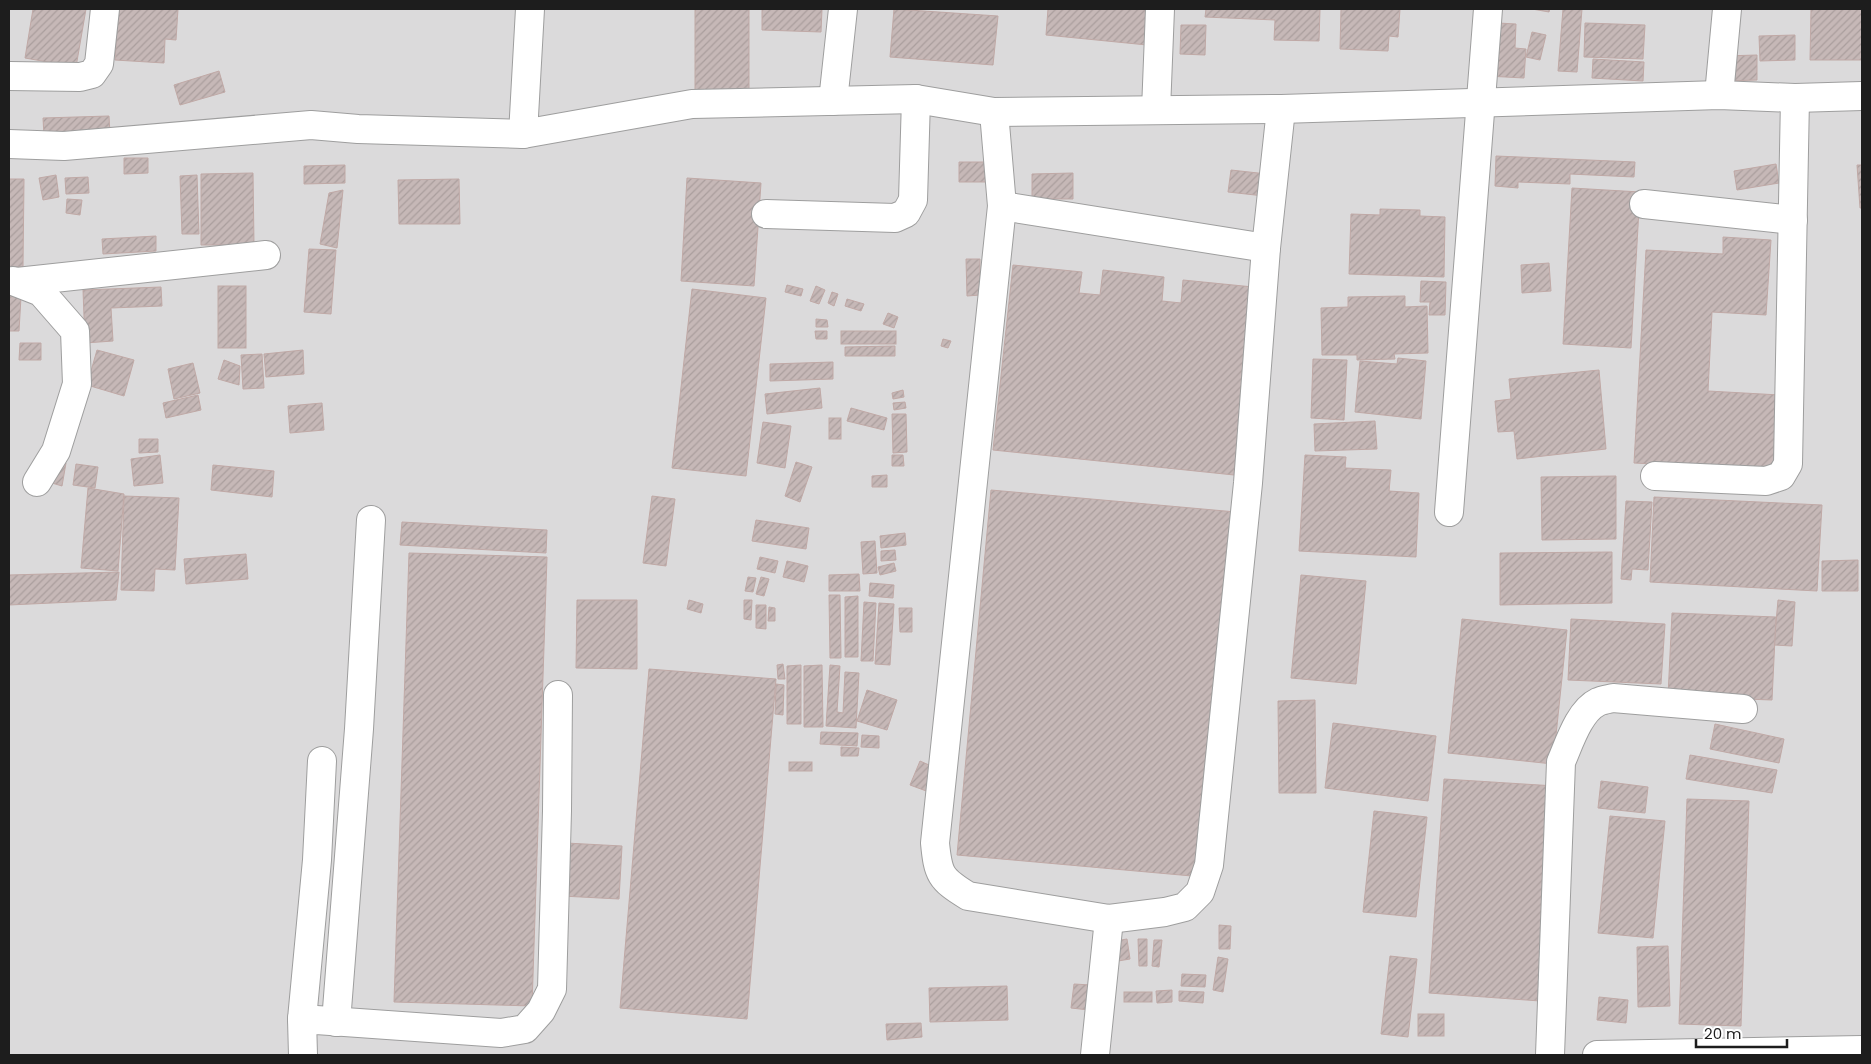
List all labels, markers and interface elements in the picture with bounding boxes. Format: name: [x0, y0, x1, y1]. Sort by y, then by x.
scale bar: [1696, 1016, 1787, 1048]
text: 20 m: [1704, 1023, 1742, 1044]

